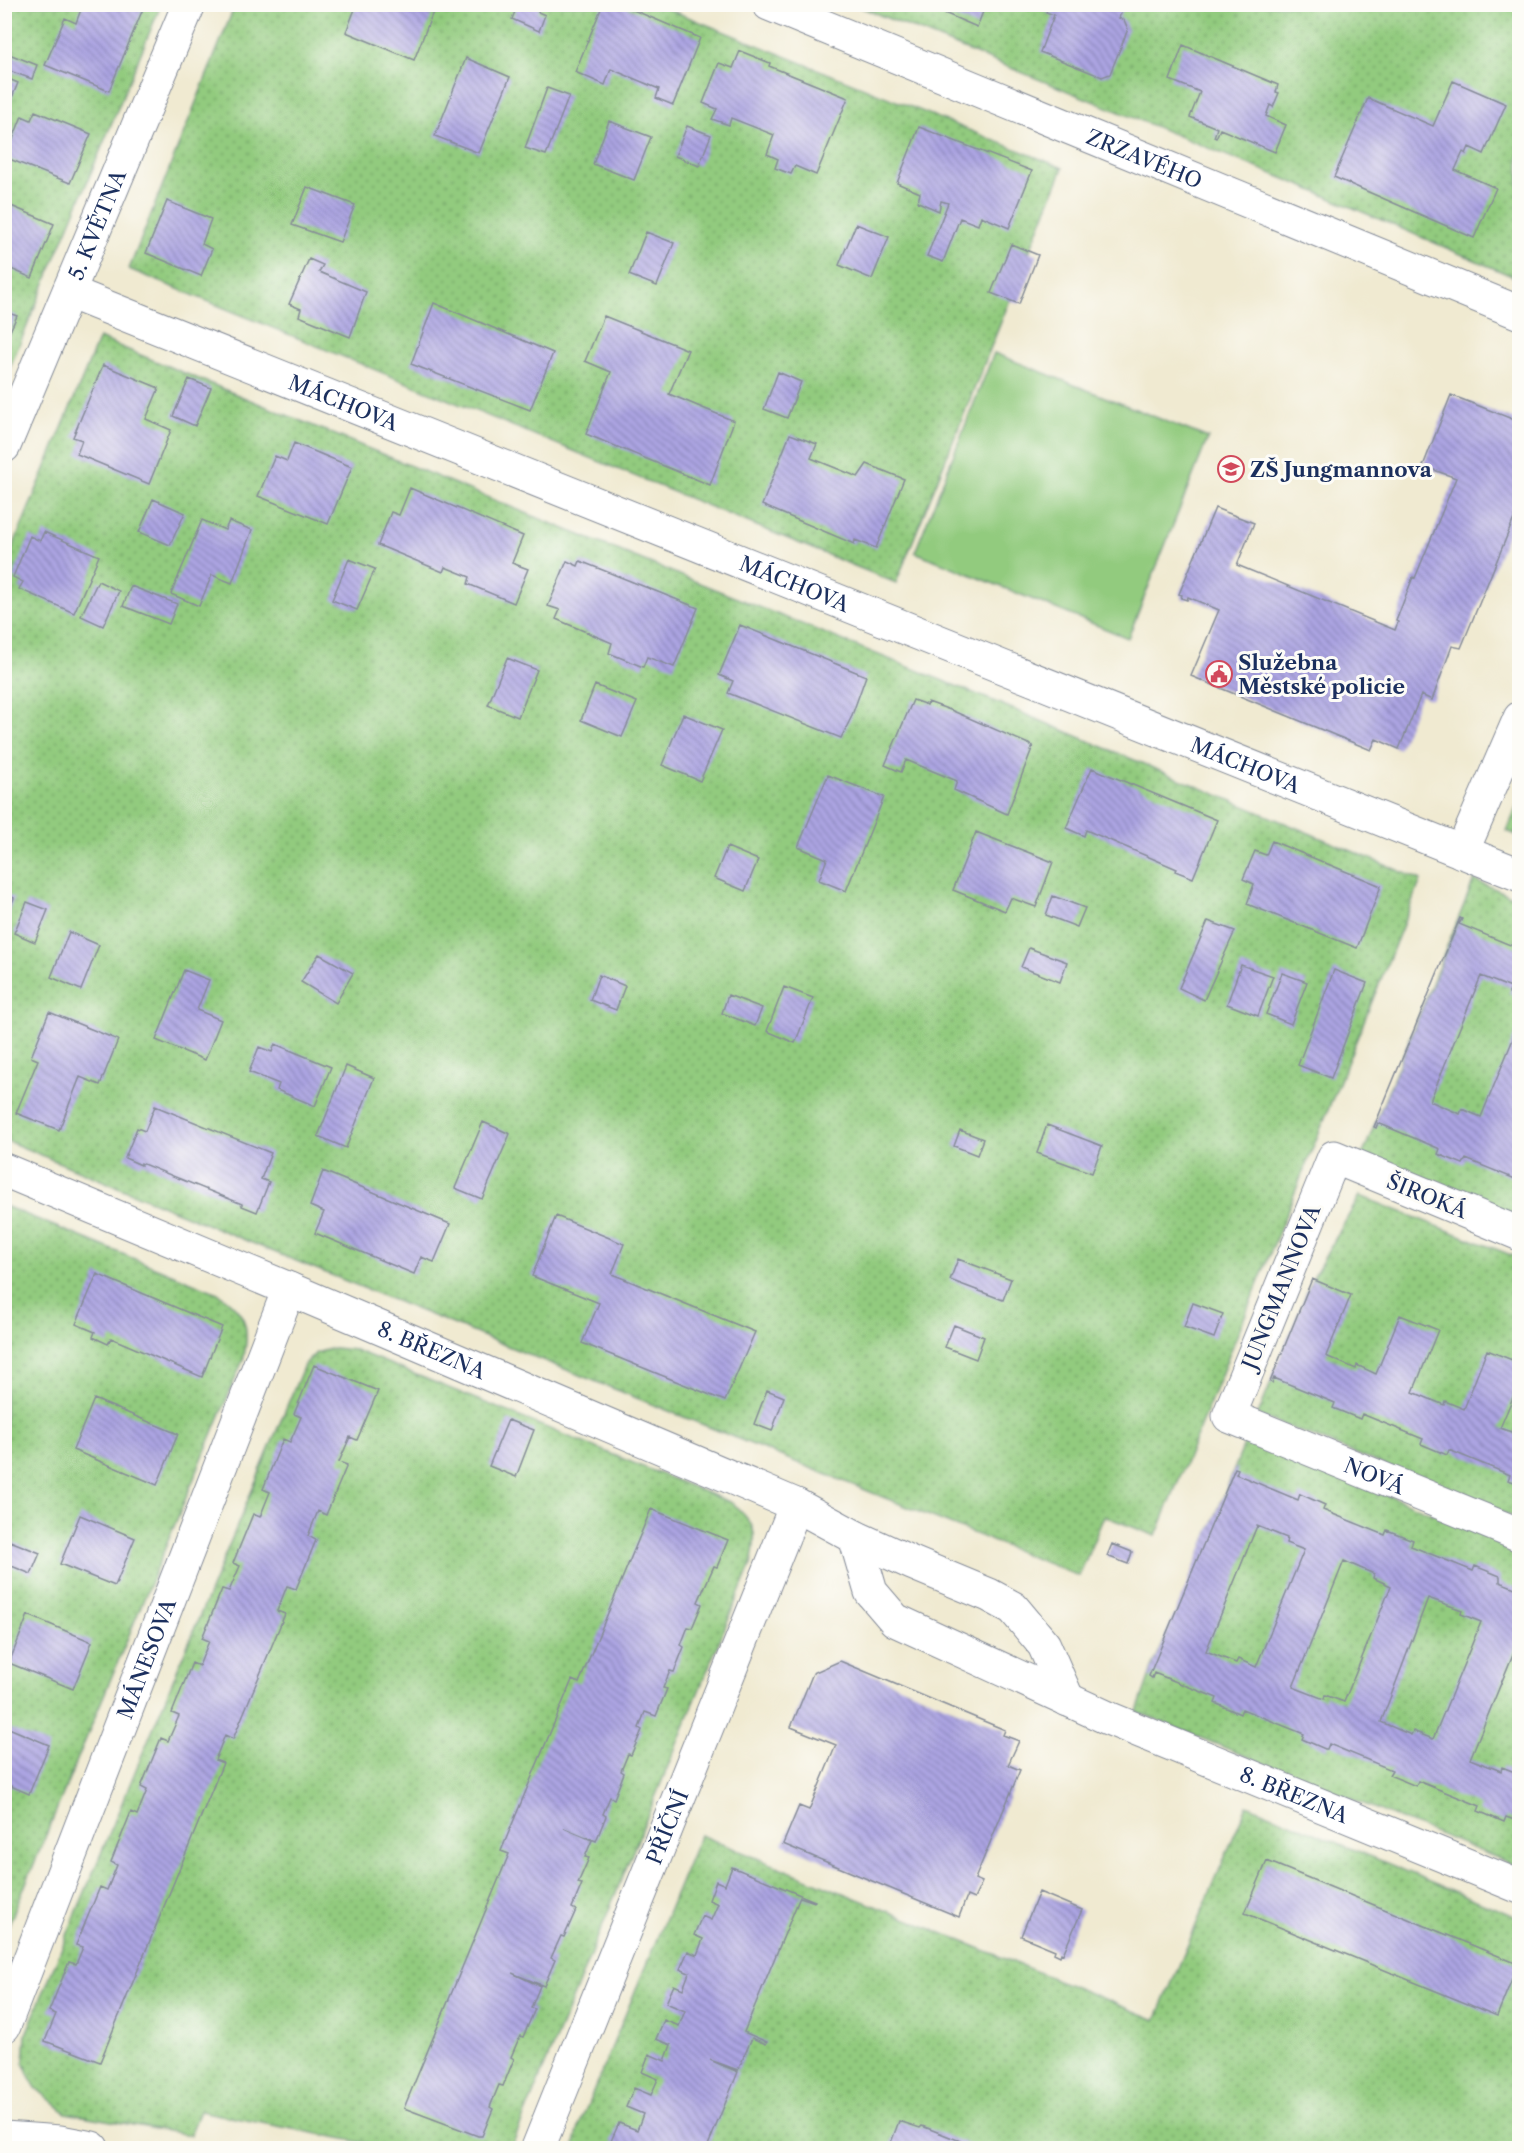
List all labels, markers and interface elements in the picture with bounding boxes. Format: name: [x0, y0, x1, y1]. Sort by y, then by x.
street label: ZRZAVÉHO: [1083, 124, 1206, 193]
street label: 5. KVĚTNA: [63, 165, 131, 283]
street label: MÁCHOVA: [285, 369, 403, 436]
school or university icon: ZŠ Jungmannova: [1216, 454, 1246, 484]
place label: ZŠ Jungmannova: [1250, 457, 1433, 482]
street label: MÁCHOVA: [736, 550, 853, 617]
place label: Služebna Městské policie: [1238, 650, 1405, 699]
public building icon: Služebna Městské policie: [1204, 659, 1234, 689]
street label: MÁCHOVA: [1187, 732, 1304, 798]
street label: ŠIROKÁ: [1383, 1169, 1471, 1224]
street label: JUNGMANNOVA: [1235, 1201, 1326, 1376]
street label: 8. BŘEZNA: [374, 1316, 490, 1384]
street label: NOVÁ: [1341, 1452, 1409, 1499]
street label: MÁNESOVA: [112, 1594, 181, 1722]
street label: 8. BŘEZNA: [1236, 1761, 1353, 1828]
street label: PŘÍČNÍ: [641, 1786, 693, 1868]

